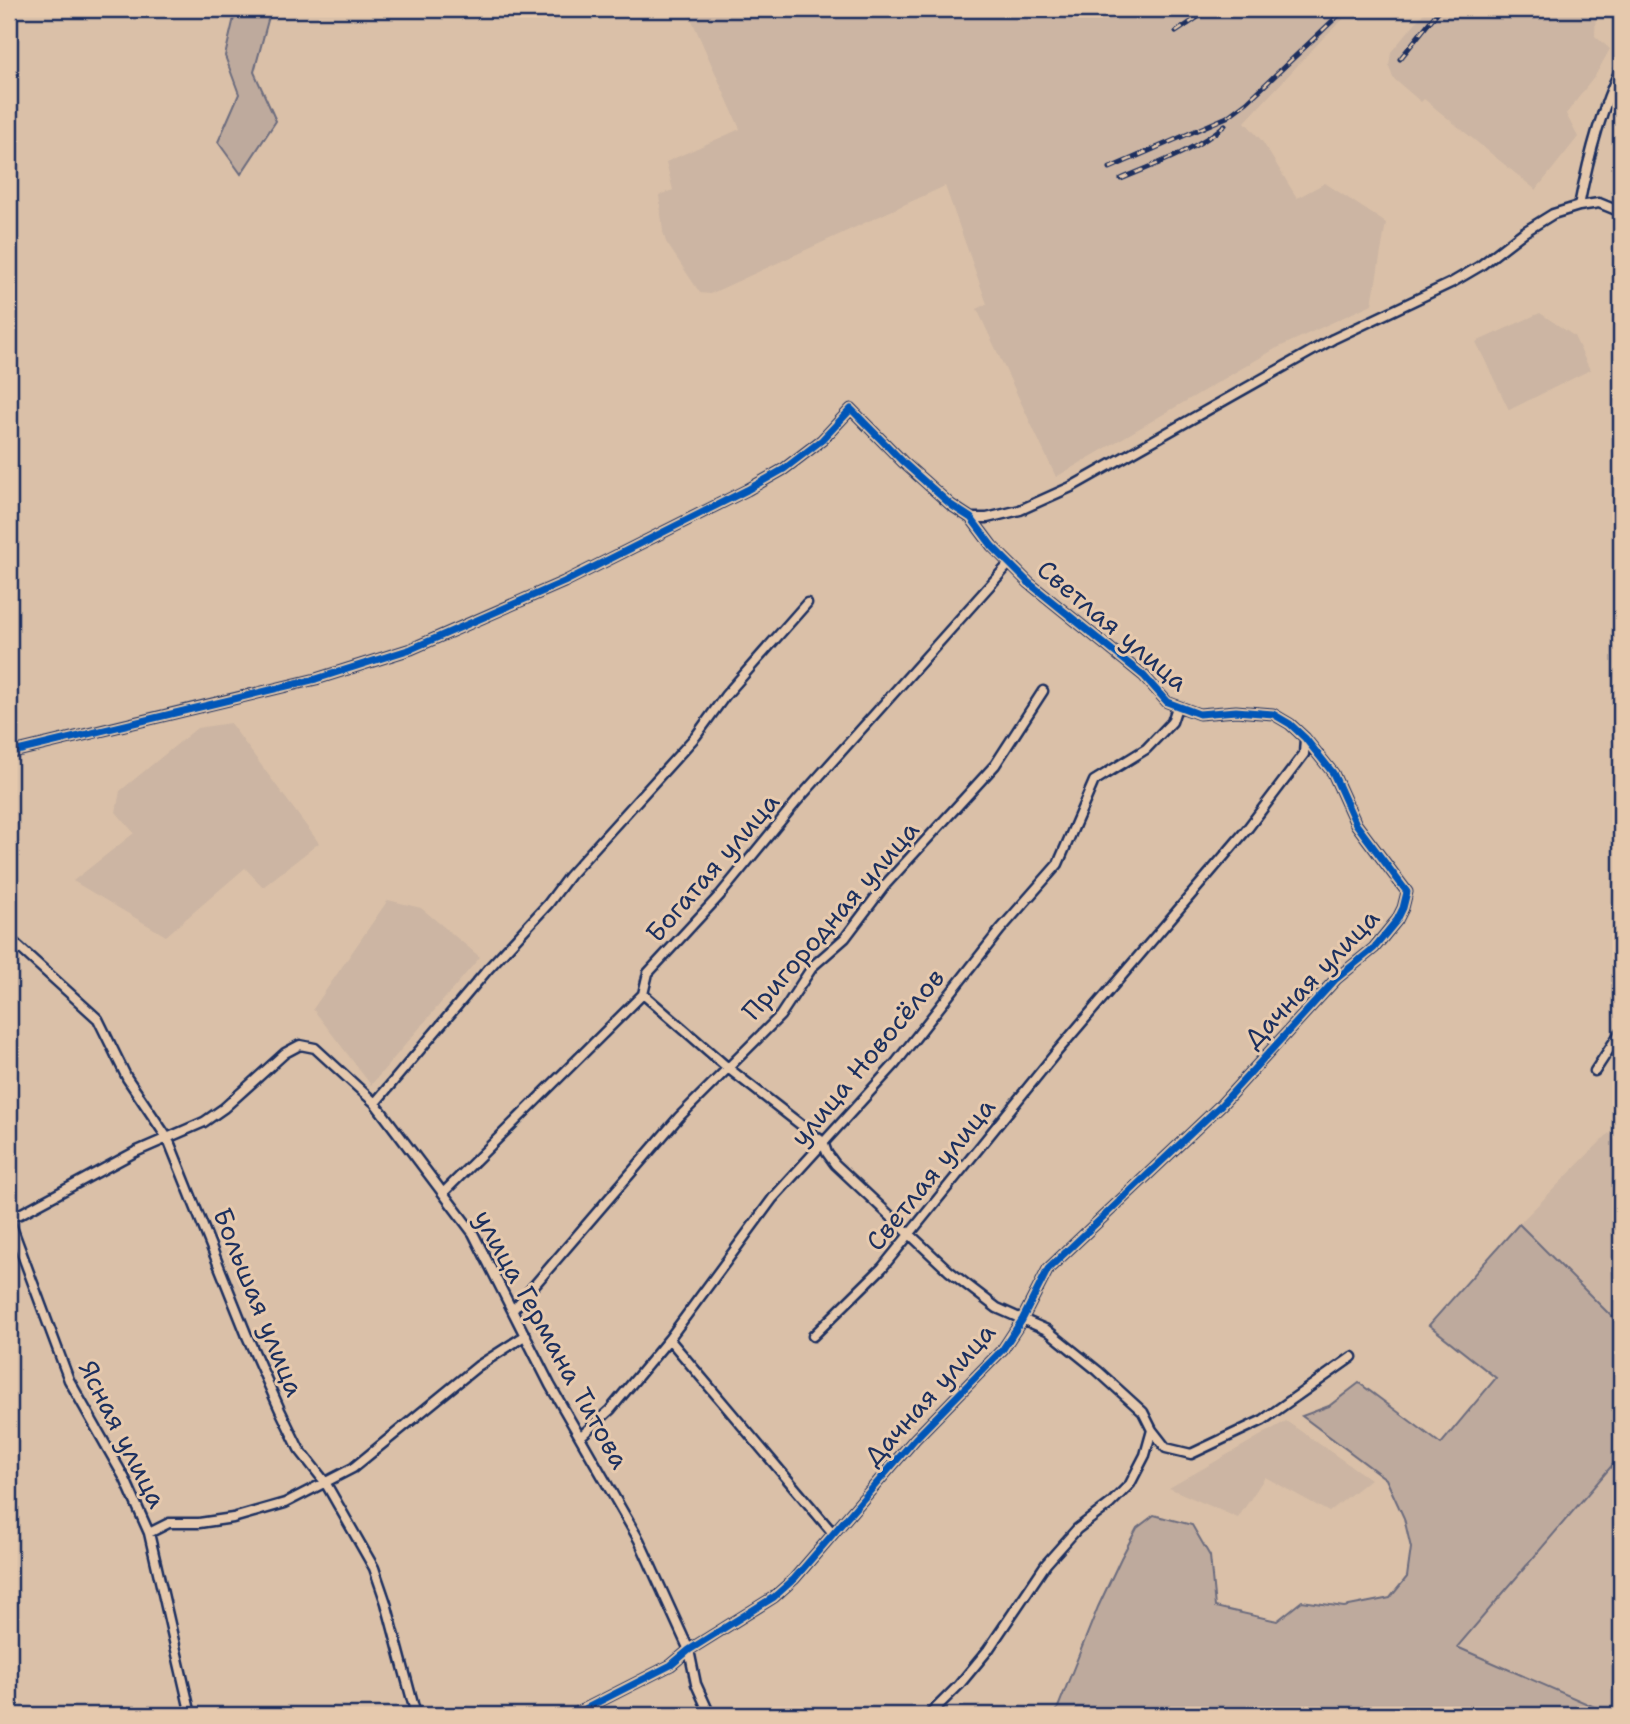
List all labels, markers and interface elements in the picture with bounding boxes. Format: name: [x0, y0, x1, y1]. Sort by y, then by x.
street label: Светлая улица: [1030, 551, 1196, 699]
street label: Богатая улица: [637, 785, 787, 949]
street label: Пригородная улица: [734, 813, 926, 1027]
street label: Дачная улица: [1235, 901, 1387, 1055]
street label: улица Новосёлов: [782, 961, 952, 1153]
street label: Светлая улица: [857, 1090, 1003, 1258]
street label: Большая улица: [205, 1202, 313, 1402]
street label: улица Германа Титова: [466, 1203, 638, 1475]
street label: Дачная улица: [855, 1315, 1003, 1473]
street label: Ясная улица: [71, 1354, 175, 1514]

